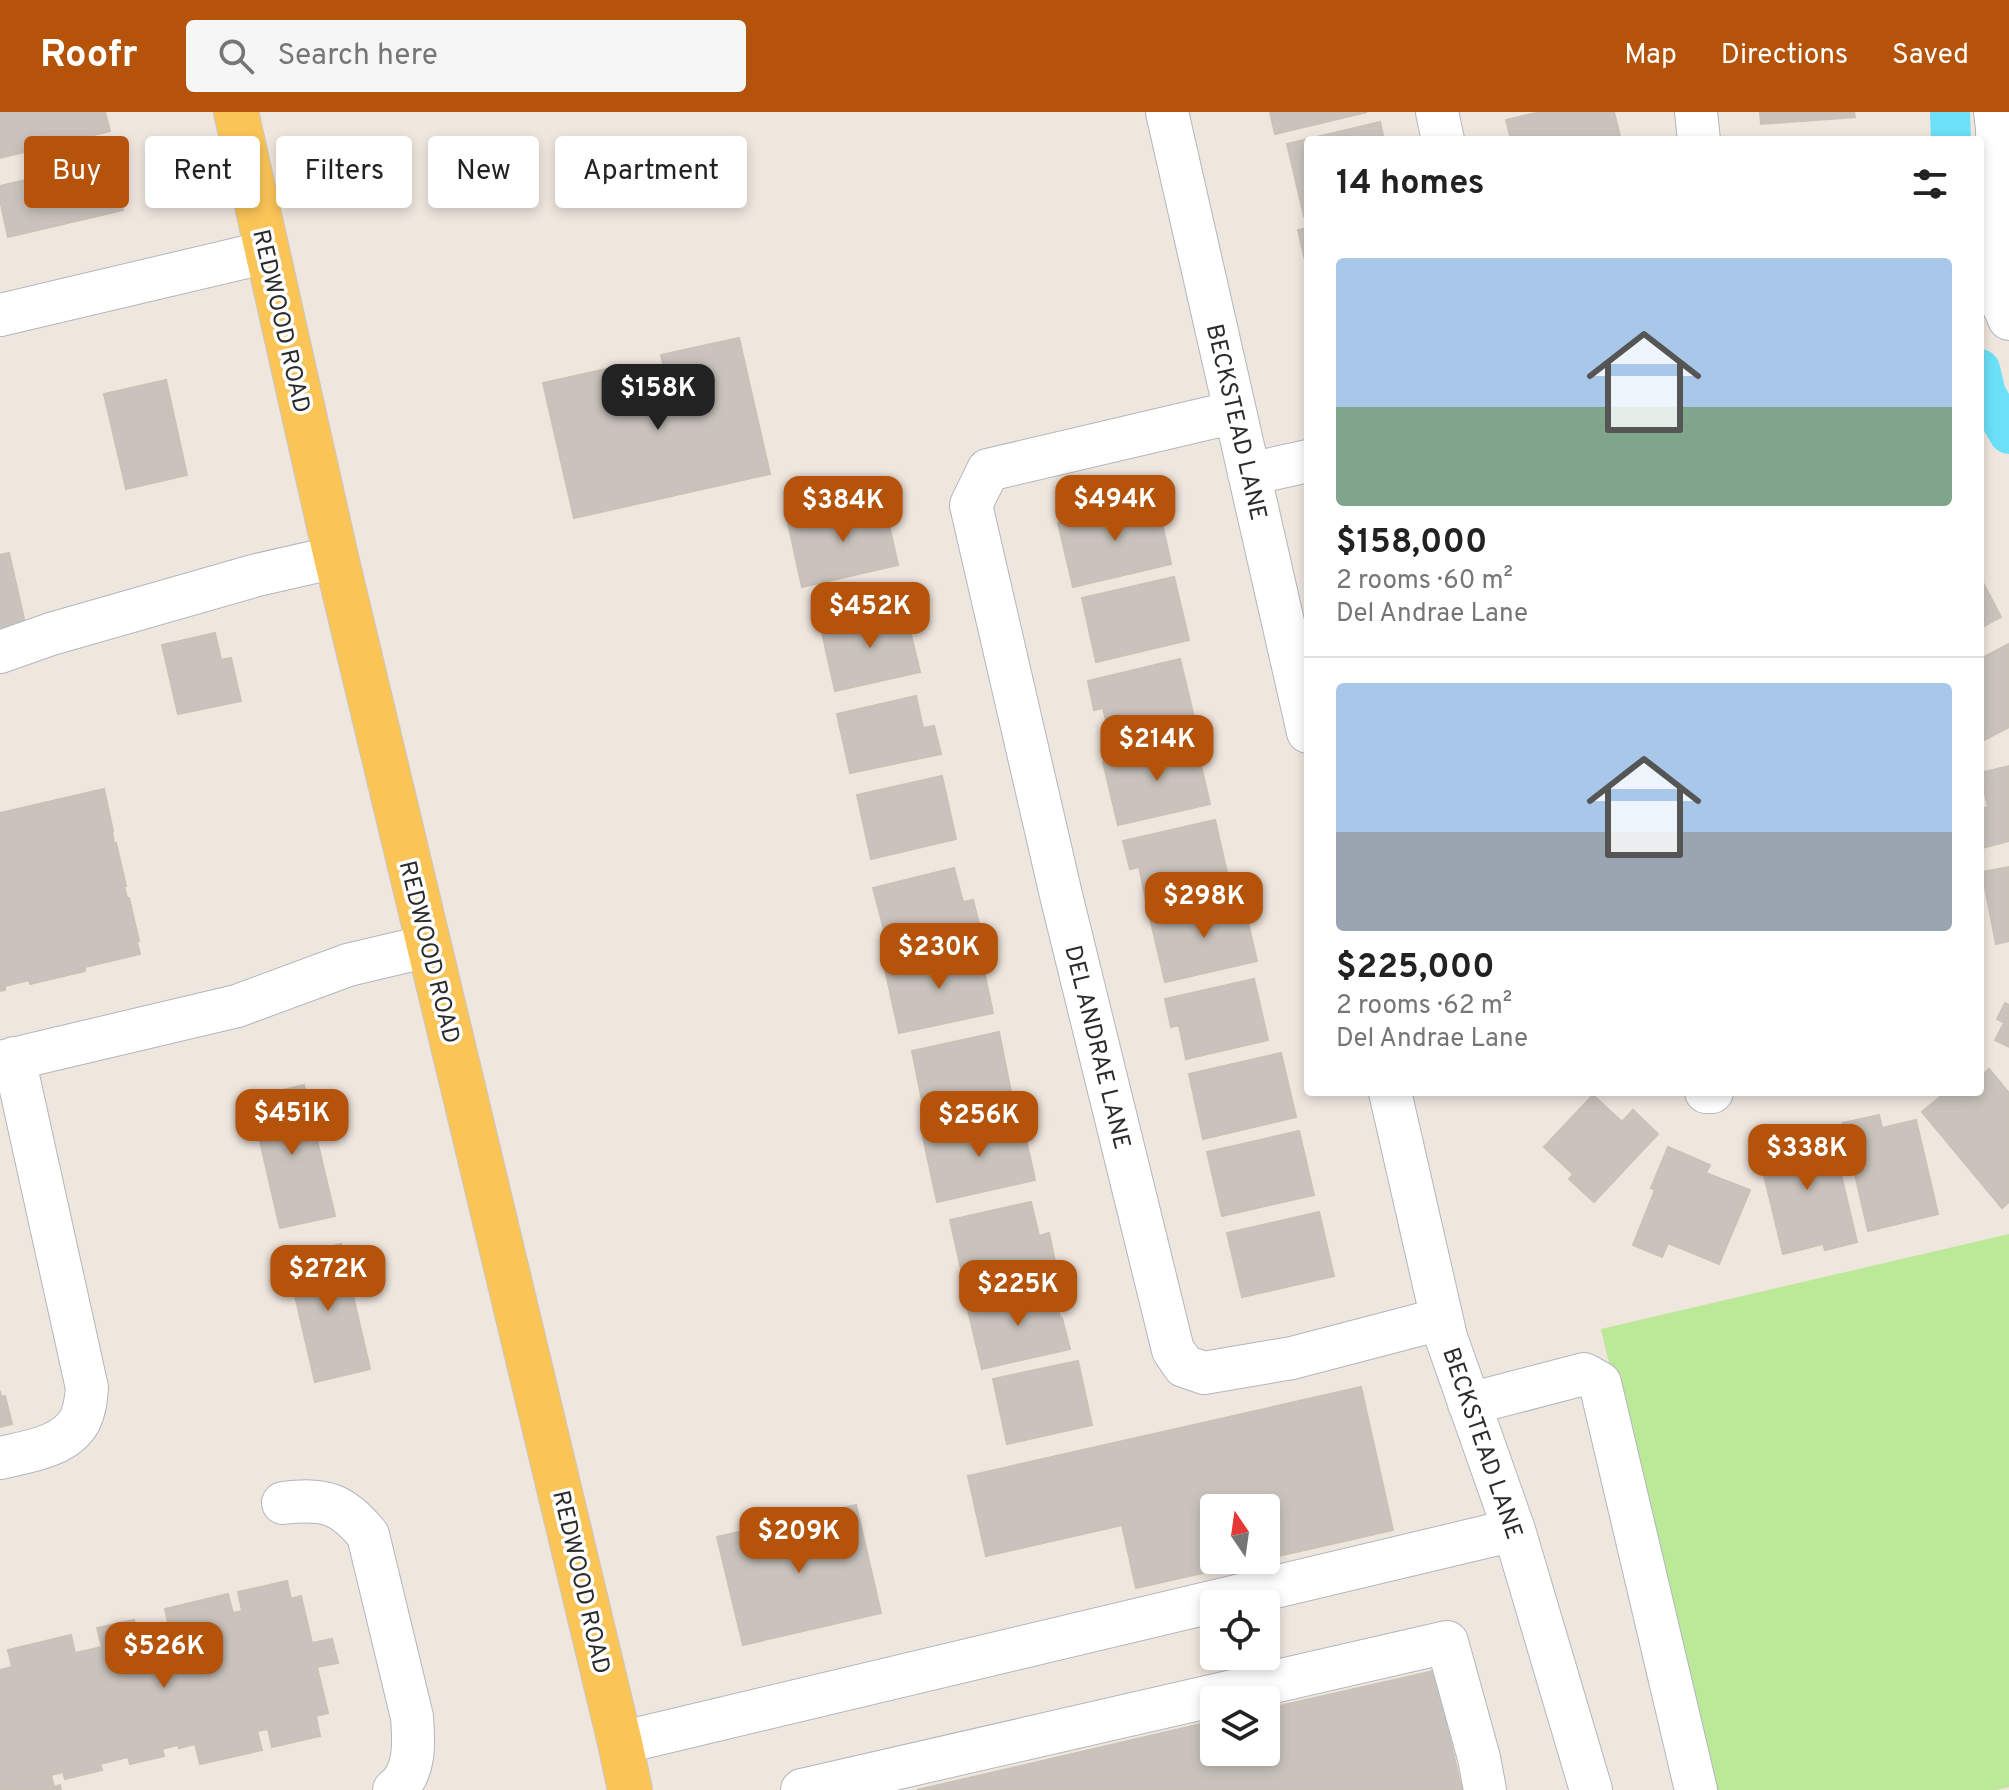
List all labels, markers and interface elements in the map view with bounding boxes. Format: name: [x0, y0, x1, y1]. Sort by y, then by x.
search box: [186, 20, 746, 92]
text: Roofr: [40, 32, 138, 81]
icon: search: [214, 34, 258, 78]
text: Search here: [278, 38, 438, 75]
text: Map: [1624, 38, 1677, 74]
text: Directions: [1721, 38, 1848, 74]
text: Saved: [1892, 38, 1969, 74]
chip: Buy: [24, 136, 129, 208]
chip: Rent: [145, 136, 260, 208]
chip: Filters: [276, 136, 412, 208]
chip: New: [428, 136, 539, 208]
chip: Apartment: [555, 136, 747, 208]
icon: filters: [1908, 162, 1952, 206]
text: 14 homes: [1336, 163, 1485, 206]
street label: REDWOOD ROAD: [244, 227, 316, 416]
icon: home: [1572, 310, 1716, 454]
street label: BECKSTEAD LANE: [1198, 321, 1272, 524]
pin: $158K: [602, 364, 714, 432]
text: $158K: [620, 373, 696, 406]
pin: $494K: [1059, 475, 1171, 543]
pin: $384K: [787, 476, 899, 544]
text: $494K: [1073, 484, 1157, 517]
text: $384K: [802, 485, 884, 518]
text: $158,000: [1336, 522, 1487, 565]
text: 2 rooms · 60 m²: [1336, 565, 1513, 598]
pin: $452K: [814, 582, 926, 650]
text: $452K: [829, 591, 911, 624]
text: Del Andrae Lane: [1336, 598, 1528, 631]
pin: $214K: [1101, 715, 1213, 783]
text: $214K: [1118, 724, 1196, 757]
icon: home: [1572, 735, 1716, 879]
street label: REDWOOD ROAD: [391, 858, 465, 1047]
pin: $298K: [1148, 872, 1260, 940]
text: $298K: [1163, 881, 1245, 914]
pin: $230K: [883, 923, 995, 991]
text: $230K: [898, 932, 980, 965]
street label: DEL ANDRAE LANE: [1056, 942, 1136, 1153]
text: $225,000: [1336, 947, 1495, 990]
text: 2 rooms · 62 m²: [1336, 990, 1512, 1023]
text: Del Andrae Lane: [1336, 1023, 1528, 1056]
pin: $451K: [236, 1089, 348, 1157]
pin: $256K: [923, 1091, 1035, 1159]
text: $451K: [253, 1098, 331, 1131]
text: $256K: [938, 1100, 1020, 1133]
pin: $338K: [1751, 1124, 1863, 1192]
text: $338K: [1766, 1133, 1848, 1166]
pin: $272K: [272, 1245, 384, 1313]
text: $272K: [288, 1254, 368, 1287]
pin: $225K: [962, 1260, 1074, 1328]
text: $225K: [977, 1269, 1059, 1302]
street label: BECKSTEAD LANE: [1434, 1344, 1528, 1543]
street label: REDWOOD ROAD: [544, 1488, 616, 1677]
north arrow: [1200, 1494, 1280, 1574]
map controls: [1200, 1494, 1280, 1766]
pin: $209K: [743, 1507, 855, 1575]
text: $209K: [757, 1516, 841, 1549]
button: locate: [1200, 1590, 1280, 1670]
pin: $526K: [108, 1622, 220, 1690]
text: $526K: [123, 1631, 205, 1664]
button: layers: [1200, 1686, 1280, 1766]

